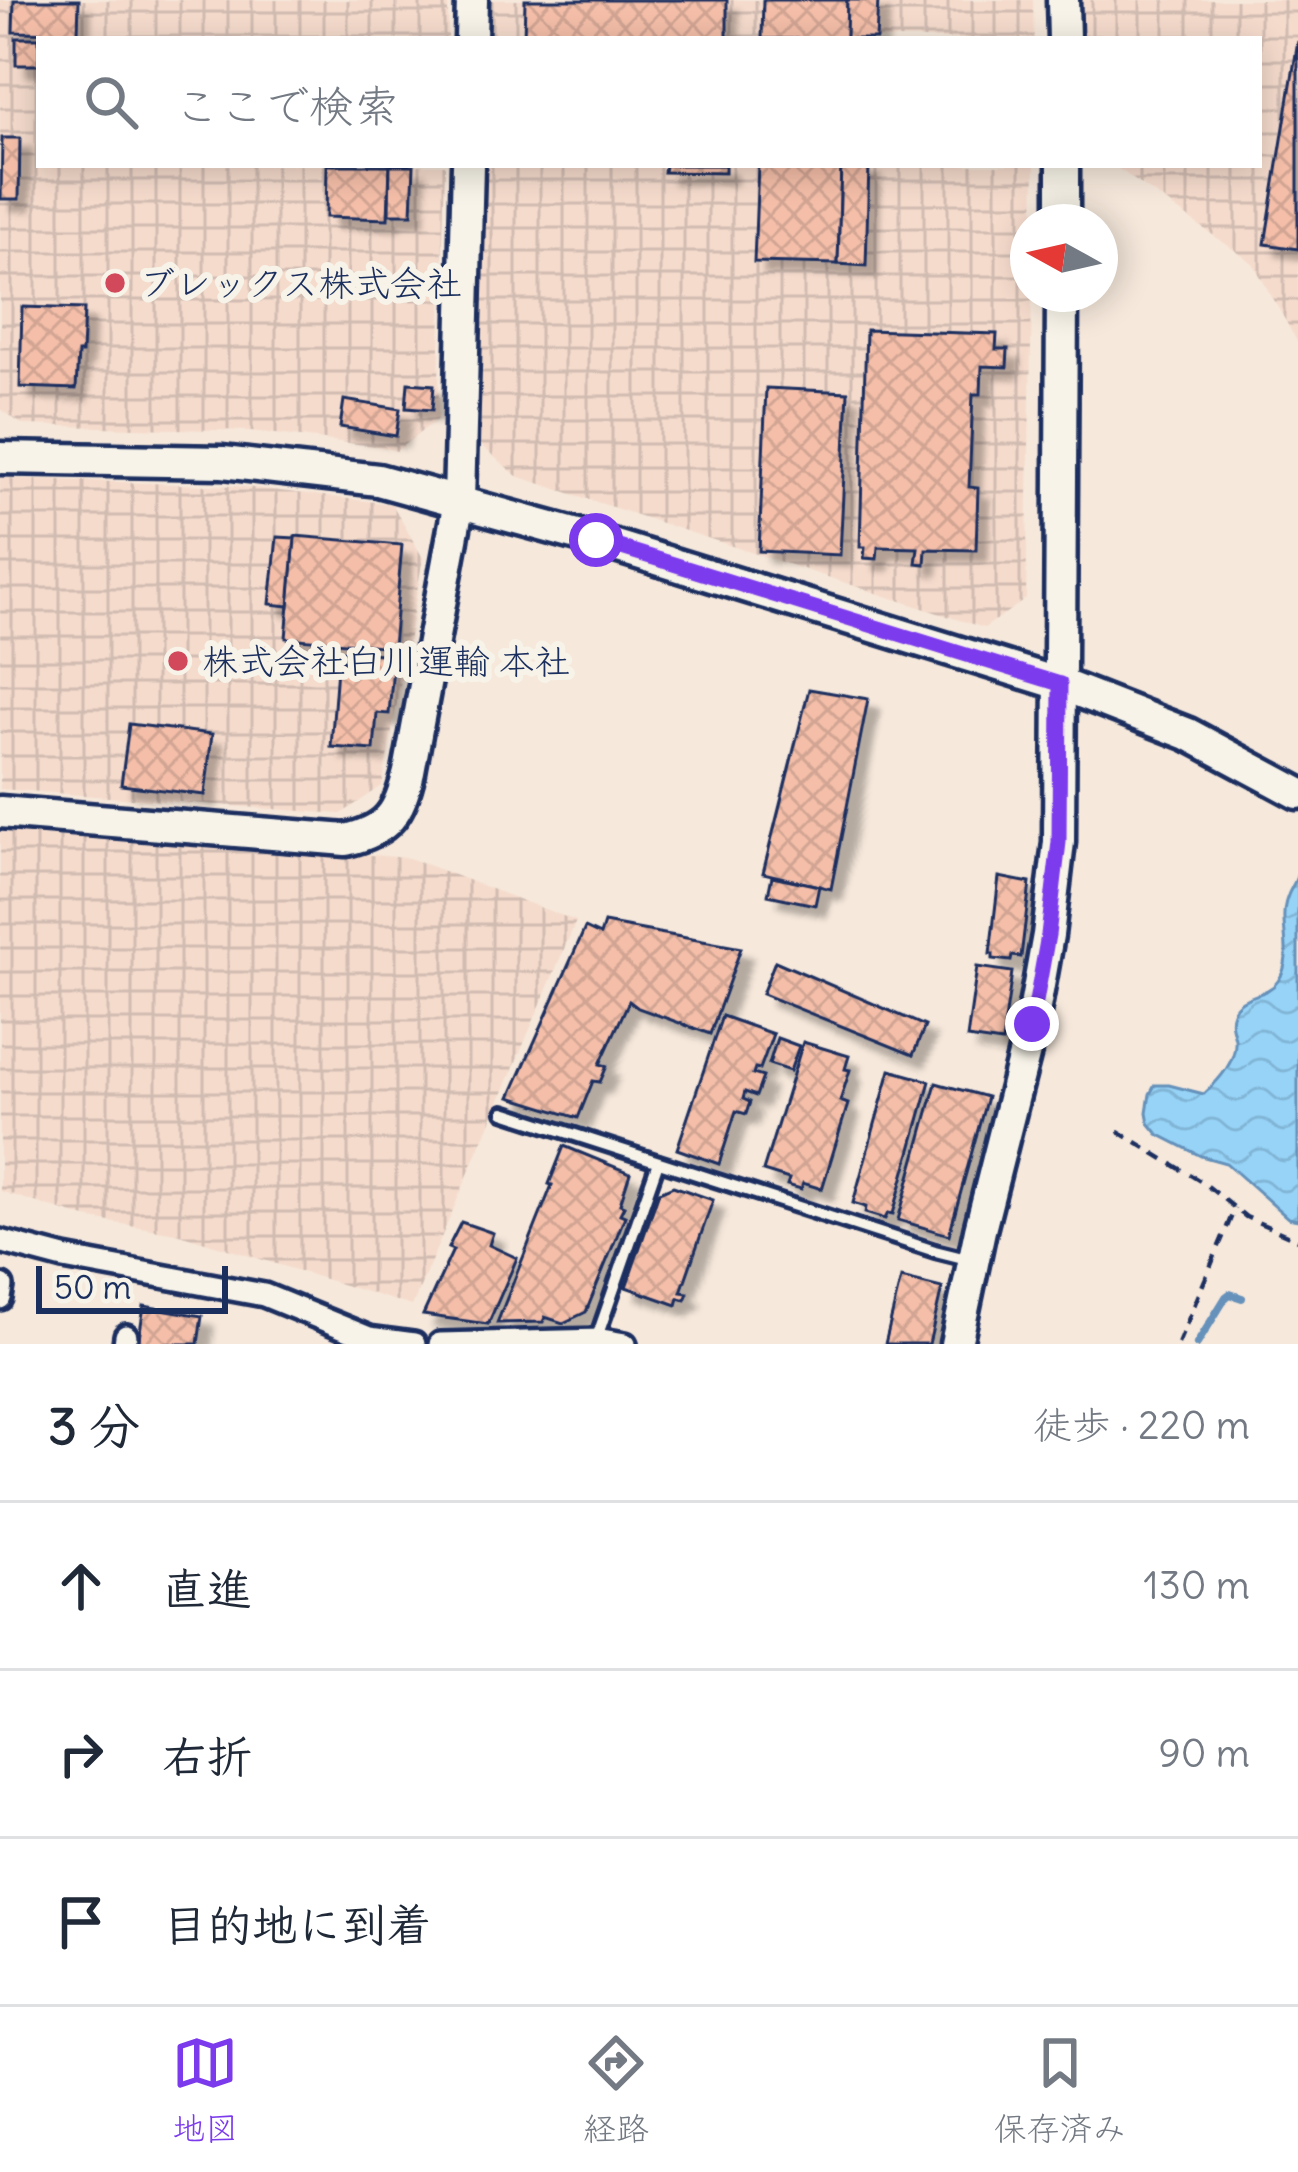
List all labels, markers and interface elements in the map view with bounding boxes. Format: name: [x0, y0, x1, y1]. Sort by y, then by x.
search box: [36, 36, 1262, 168]
icon: search: [78, 69, 144, 135]
text: ここで検索: [174, 78, 399, 134]
north arrow: [1010, 204, 1118, 312]
place label: ブレックス株式会社: [139, 261, 462, 306]
marker: ブレックス株式会社: [102, 270, 128, 296]
route start: [569, 513, 623, 567]
place label: 株式会社白川運輸 本社: [202, 639, 571, 684]
marker: 株式会社白川運輸 本社: [165, 648, 191, 674]
route end: [1005, 997, 1059, 1051]
scale bar: [36, 1260, 228, 1313]
text: 50 m: [54, 1266, 131, 1308]
text: 3 分: [48, 1394, 140, 1458]
text: 徒歩 · 220 m: [1033, 1401, 1250, 1450]
icon: ahead: [48, 1553, 114, 1619]
text: 直進: [162, 1561, 252, 1617]
text: 130 m: [1143, 1561, 1250, 1610]
icon: right: [48, 1721, 114, 1787]
text: 右折: [162, 1729, 252, 1785]
text: 90 m: [1158, 1729, 1250, 1778]
icon: arrive: [48, 1889, 114, 1955]
text: 目的地に到着: [162, 1897, 432, 1953]
tab: 地図: [172, 2030, 238, 2150]
tab: 経路: [583, 2030, 649, 2150]
tab: 保存済み: [994, 2030, 1126, 2150]

